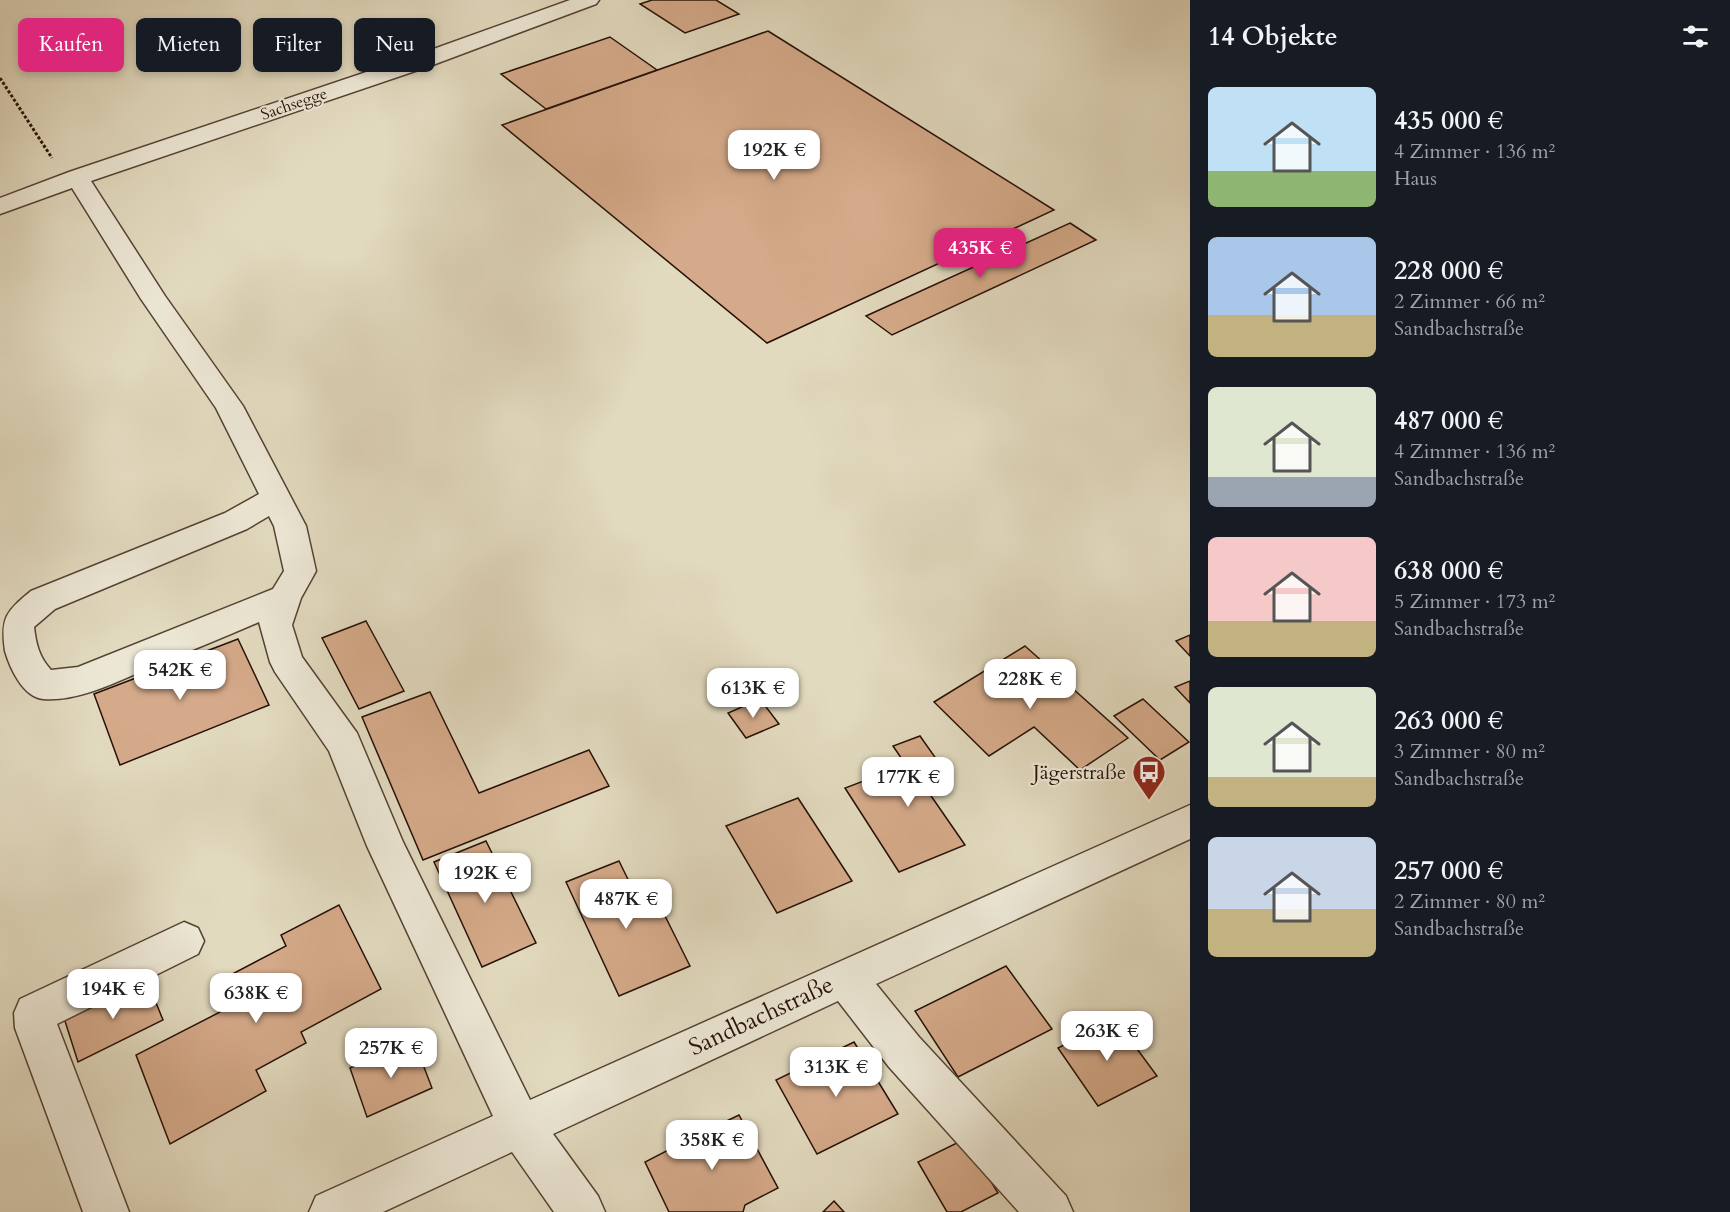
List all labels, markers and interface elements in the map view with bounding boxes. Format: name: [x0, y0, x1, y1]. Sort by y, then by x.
chip: Kaufen: [18, 18, 124, 72]
chip: Mieten: [136, 18, 241, 72]
chip: Filter: [253, 18, 342, 72]
chip: Neu: [354, 18, 435, 72]
text: 14 Objekte: [1208, 19, 1338, 54]
icon: filters: [1679, 20, 1712, 53]
street label: Sachsegge: [258, 82, 330, 126]
text: 435 000 €: [1394, 103, 1503, 138]
icon: home: [1256, 111, 1328, 183]
pin: 192K €: [725, 130, 823, 181]
text: 192K €: [742, 136, 806, 163]
text: 4 Zimmer · 136 m²: [1394, 138, 1555, 165]
text: Haus: [1394, 165, 1437, 192]
pin: 435K €: [931, 228, 1029, 279]
text: 435K €: [948, 234, 1012, 261]
text: 228 000 €: [1394, 253, 1503, 288]
icon: home: [1256, 261, 1328, 333]
text: 2 Zimmer · 66 m²: [1394, 288, 1545, 315]
text: Sandbachstraße: [1394, 315, 1524, 342]
text: 487 000 €: [1394, 403, 1503, 438]
icon: home: [1256, 411, 1328, 483]
text: 4 Zimmer · 136 m²: [1394, 438, 1555, 465]
text: Sandbachstraße: [1394, 465, 1524, 492]
text: 638 000 €: [1394, 553, 1503, 588]
icon: home: [1256, 561, 1328, 633]
text: 5 Zimmer · 173 m²: [1394, 588, 1555, 615]
text: Sandbachstraße: [1394, 615, 1524, 642]
pin: 542K €: [131, 650, 229, 701]
text: 542K €: [148, 656, 212, 683]
pin: 228K €: [981, 659, 1079, 710]
text: 228K €: [998, 665, 1062, 692]
pin: 613K €: [704, 668, 802, 719]
text: 613K €: [721, 674, 785, 701]
text: 263 000 €: [1394, 703, 1503, 738]
icon: home: [1256, 711, 1328, 783]
text: 3 Zimmer · 80 m²: [1394, 738, 1545, 765]
bus stop icon: Jägerstraße: [1131, 754, 1167, 801]
pin: 177K €: [859, 757, 957, 808]
place label: Jägerstraße: [1030, 759, 1126, 786]
text: 177K €: [876, 763, 940, 790]
text: Sandbachstraße: [1394, 765, 1524, 792]
pin: 192K €: [436, 853, 534, 904]
text: 257 000 €: [1394, 853, 1503, 888]
text: 192K €: [453, 859, 517, 886]
icon: home: [1256, 861, 1328, 933]
pin: 487K €: [577, 879, 675, 930]
text: 487K €: [594, 885, 658, 912]
text: 2 Zimmer · 80 m²: [1394, 888, 1545, 915]
text: Sandbachstraße: [1394, 915, 1524, 942]
street label: Sandbachstraße: [683, 968, 839, 1064]
pin: 194K €: [64, 969, 162, 1020]
pin: 638K €: [207, 973, 305, 1024]
text: 194K €: [81, 975, 145, 1002]
text: 638K €: [224, 979, 288, 1006]
pin: 263K €: [1058, 1011, 1156, 1062]
text: 263K €: [1075, 1017, 1139, 1044]
pin: 257K €: [342, 1028, 440, 1079]
text: 257K €: [359, 1034, 423, 1061]
pin: 313K €: [787, 1047, 885, 1098]
text: 313K €: [804, 1053, 868, 1080]
pin: 358K €: [663, 1120, 761, 1171]
text: 358K €: [680, 1126, 744, 1153]

